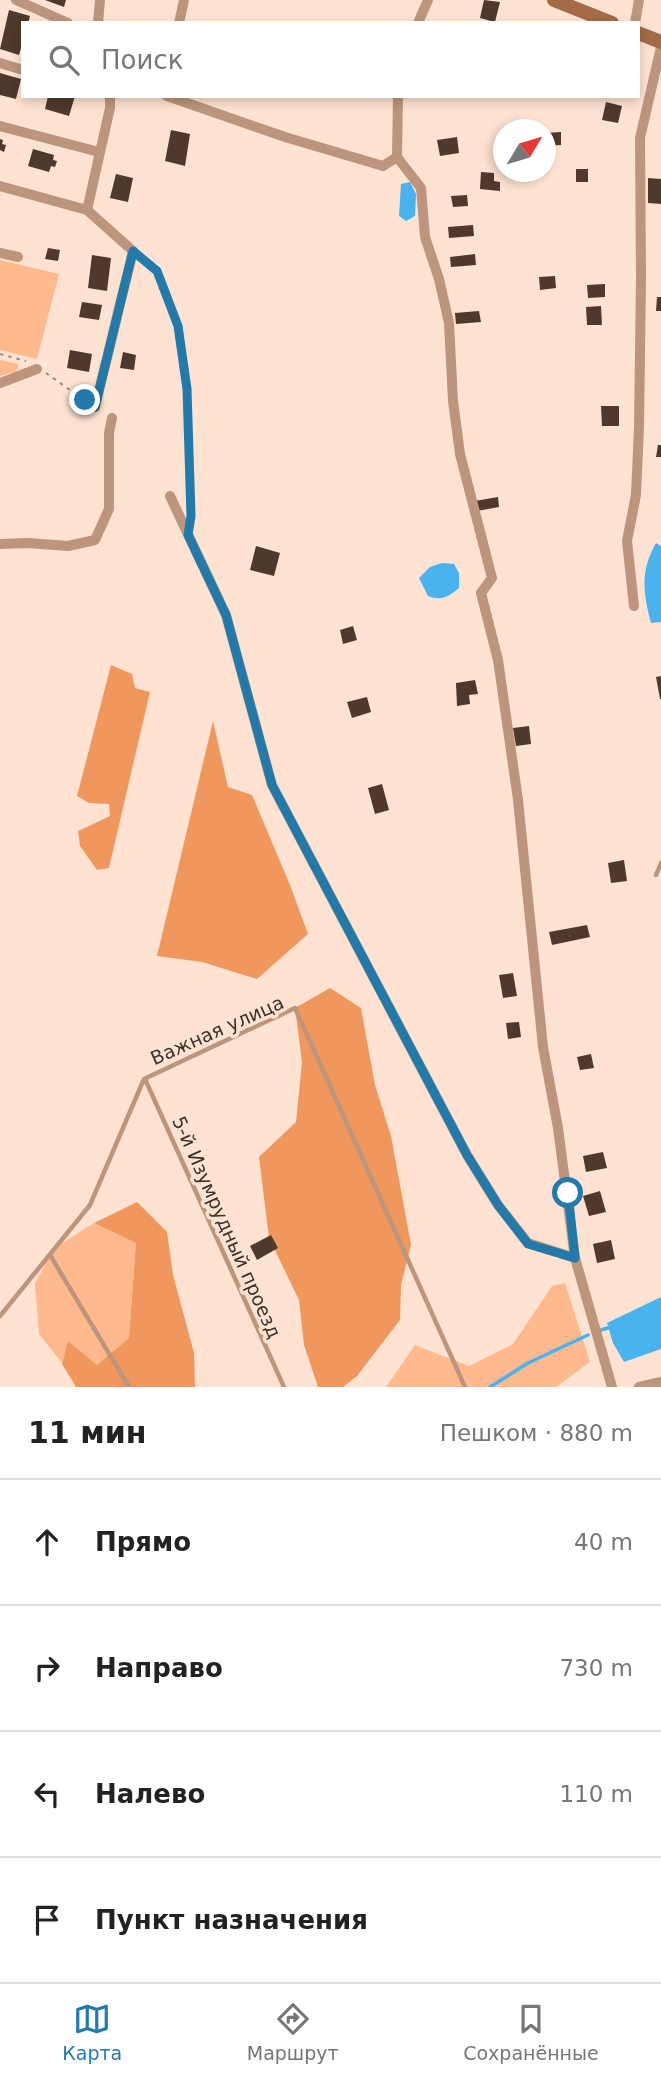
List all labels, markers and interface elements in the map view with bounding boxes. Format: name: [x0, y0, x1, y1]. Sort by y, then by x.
search box: [21, 21, 640, 98]
icon: search: [45, 41, 83, 79]
text: Поиск: [101, 45, 183, 75]
north arrow: [493, 119, 556, 182]
route end: [69, 384, 100, 415]
street label: Важная улица: [147, 991, 287, 1069]
street label: 5-й Изумрудный проезд: [168, 1113, 286, 1341]
route start: [552, 1177, 583, 1208]
text: 11 мин: [28, 1415, 146, 1450]
text: Пешком · 880 m: [440, 1420, 633, 1446]
icon: ahead: [28, 1523, 66, 1561]
text: Прямо: [95, 1527, 191, 1557]
text: 40 m: [574, 1529, 633, 1555]
icon: right: [28, 1649, 66, 1687]
text: Направо: [95, 1653, 223, 1683]
text: 730 m: [559, 1655, 633, 1681]
icon: left: [28, 1775, 66, 1813]
text: Налево: [95, 1779, 205, 1809]
text: 110 m: [559, 1781, 633, 1807]
icon: arrive: [28, 1901, 66, 1939]
text: Пункт назначения: [95, 1905, 368, 1935]
tab: Карта: [62, 2000, 122, 2064]
tab: Маршрут: [247, 2000, 339, 2064]
tab: Сохранённые: [463, 2000, 599, 2064]

